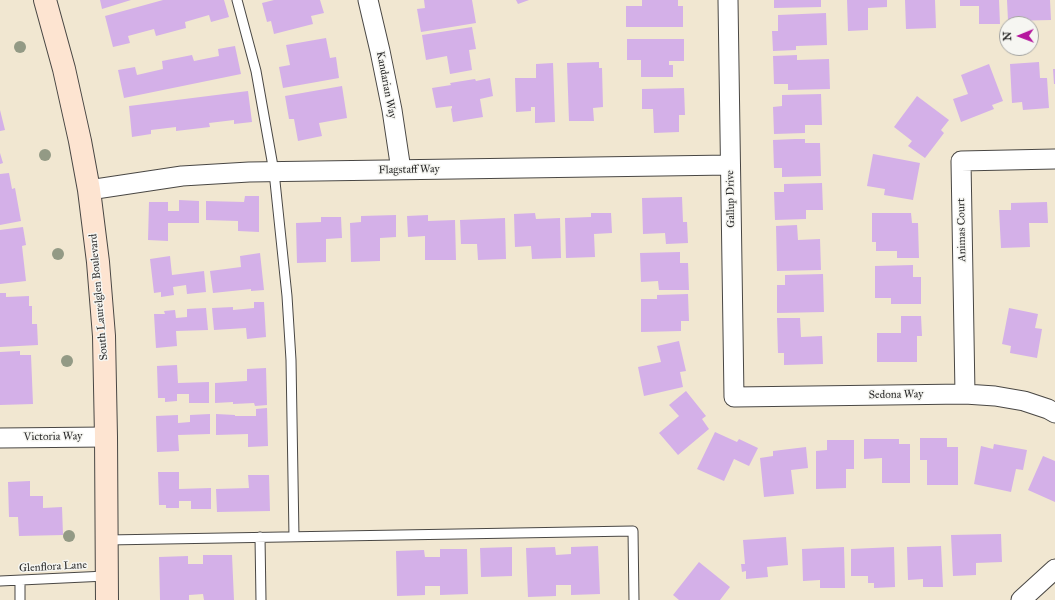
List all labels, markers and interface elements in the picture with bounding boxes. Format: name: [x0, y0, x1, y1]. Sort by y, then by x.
north arrow: [999, 16, 1039, 56]
text: N: [1001, 31, 1014, 41]
street label: Kandarian Way: [373, 50, 399, 120]
street label: Flagstaff Way: [378, 163, 440, 177]
street label: Gallup Drive: [724, 170, 738, 228]
street label: Animas Court: [955, 198, 969, 262]
street label: South Laurelglen Boulevard: [87, 233, 111, 361]
street label: Sedona Way: [869, 388, 923, 402]
street label: Victoria Way: [24, 430, 82, 444]
street label: Glenflora Lane: [19, 559, 87, 575]

